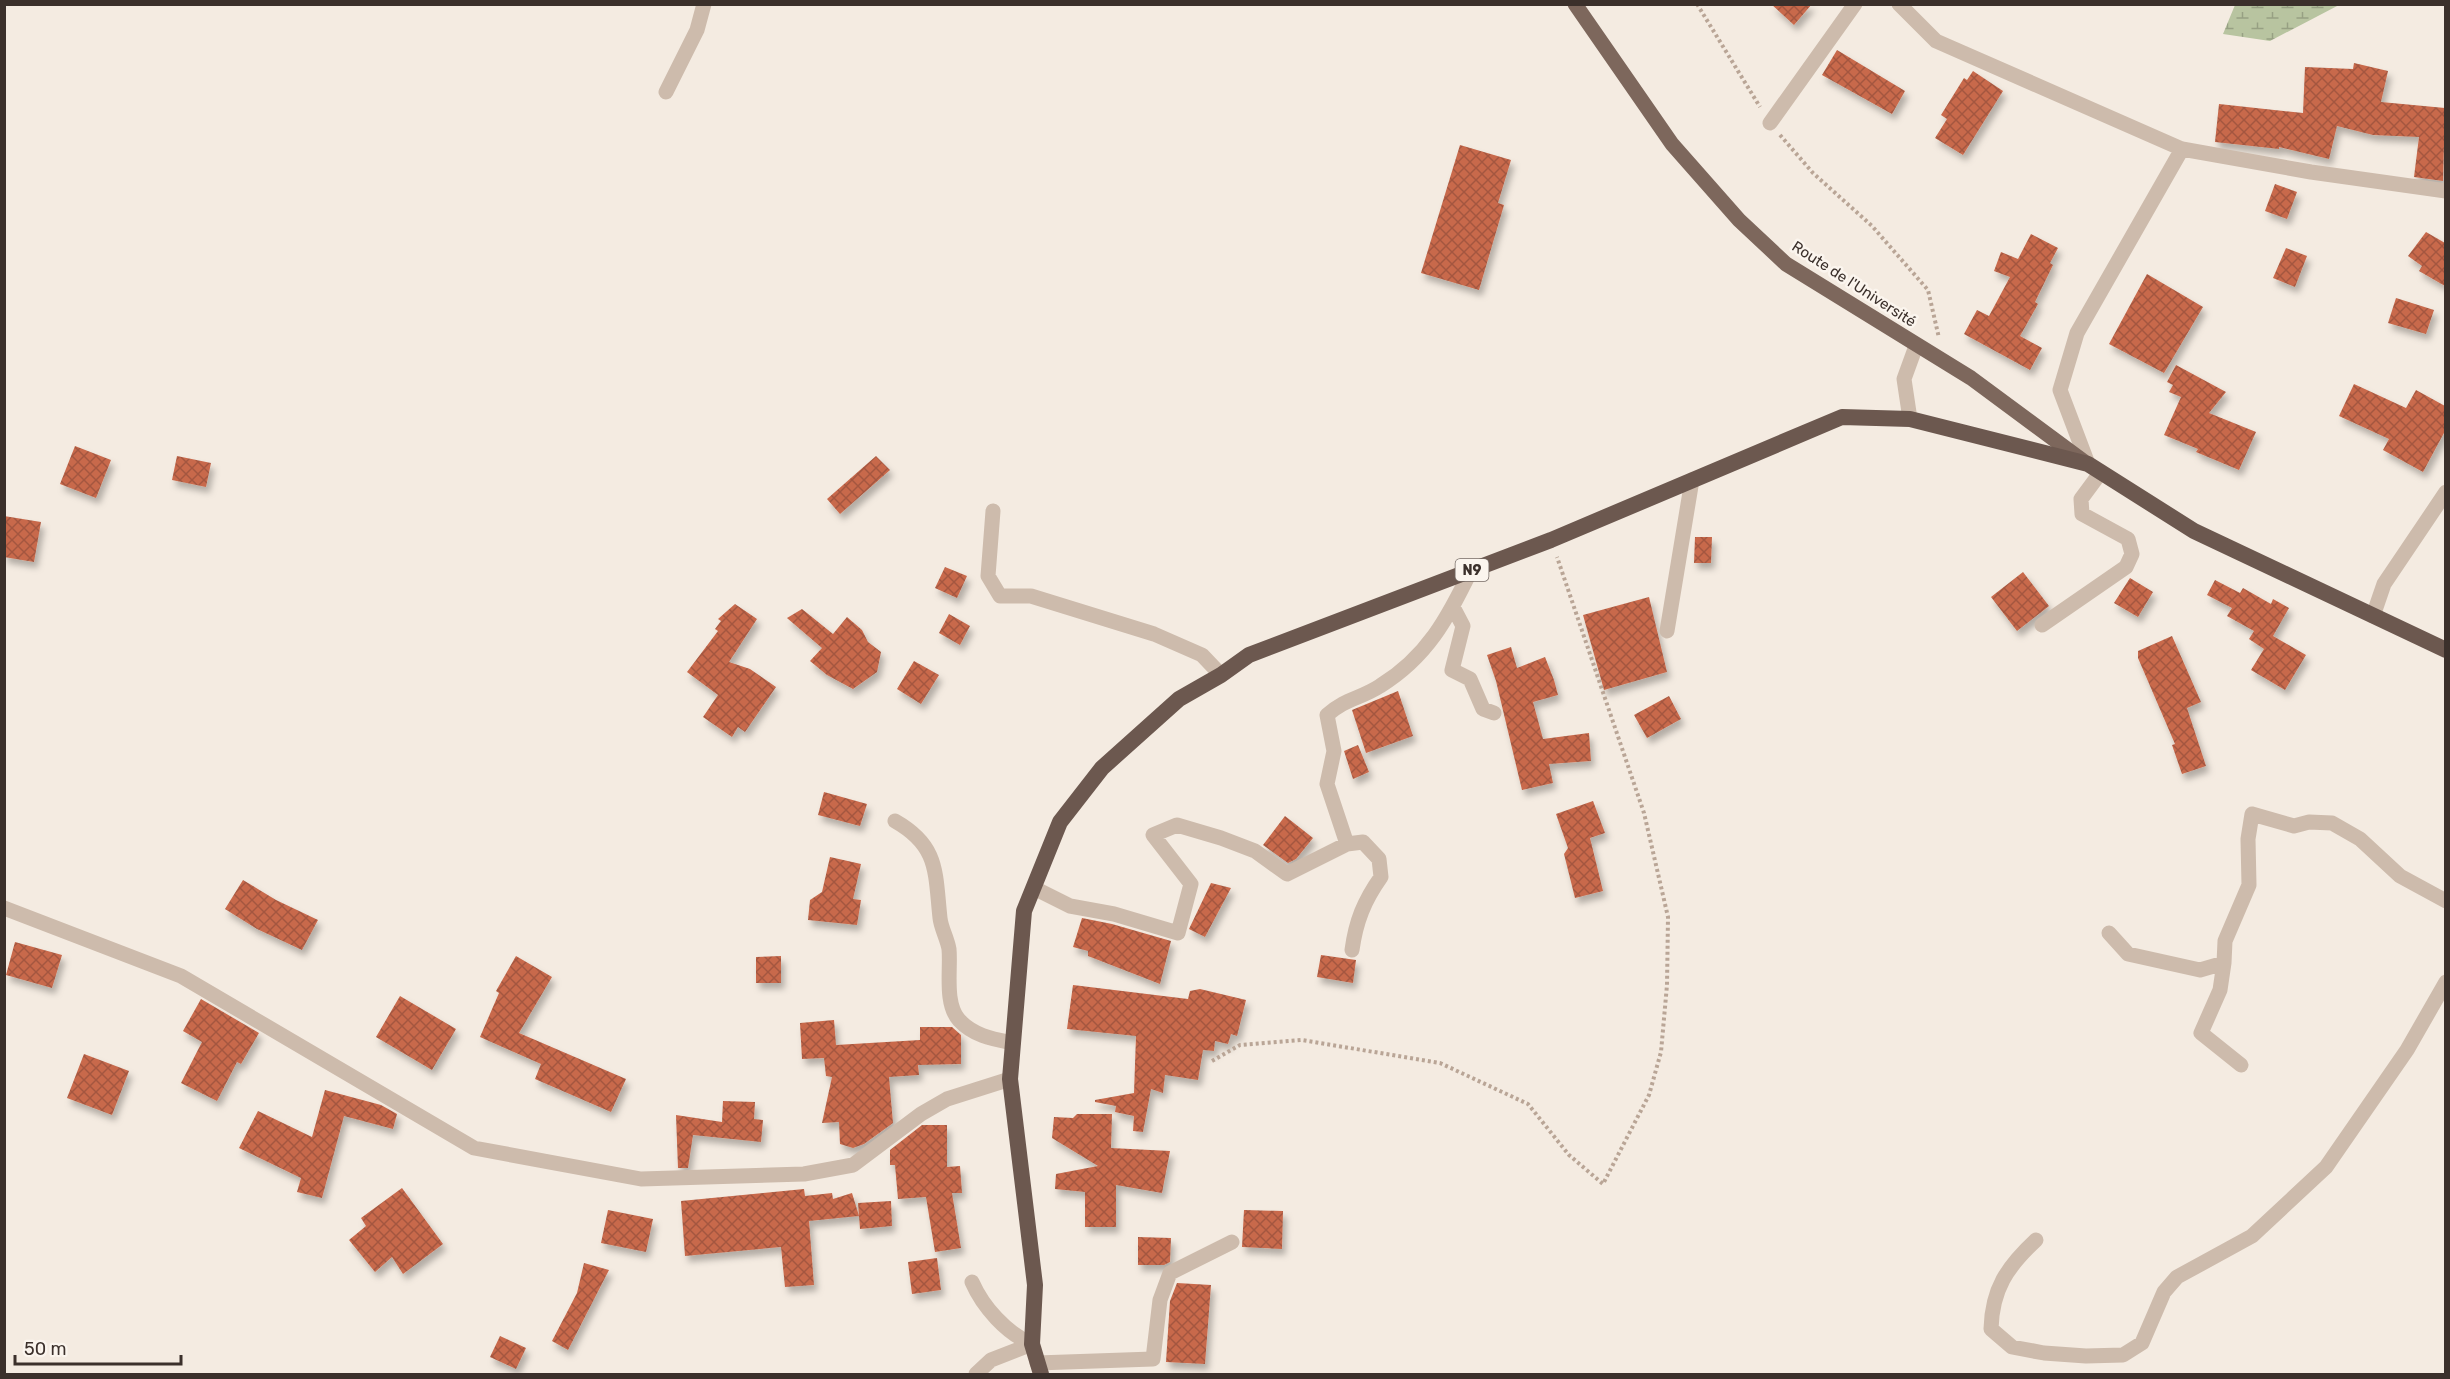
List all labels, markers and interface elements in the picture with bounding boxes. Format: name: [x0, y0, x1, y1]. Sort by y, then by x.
street label: Route de l'Université: [1789, 237, 1919, 331]
road number: N9: [1456, 559, 1488, 581]
scale bar: [15, 1328, 182, 1366]
text: 50 m: [24, 1338, 67, 1360]

